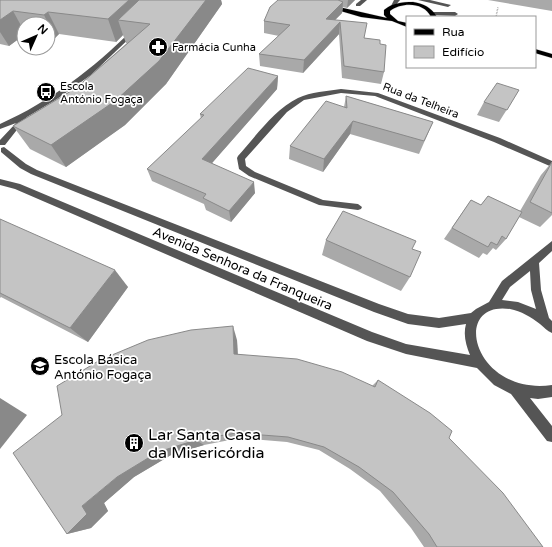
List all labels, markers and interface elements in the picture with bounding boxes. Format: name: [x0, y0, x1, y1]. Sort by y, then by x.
north arrow: [16, 16, 56, 56]
legend: [406, 16, 536, 68]
text: N: [35, 22, 50, 37]
text: Rua: [442, 25, 465, 39]
pharmacy icon: Farmácia Cunha: [147, 36, 169, 58]
place label: Farmácia Cunha: [172, 41, 256, 54]
text: Edifício: [442, 45, 484, 59]
place label: Escola António Fogaça: [60, 80, 143, 106]
street label: Rua da Telheira: [381, 80, 461, 121]
bus stop icon: Escola António Fogaça: [35, 81, 57, 103]
street label: Avenida Senhora da Franqueira: [150, 224, 335, 314]
place label: Escola Básica António Fogaça: [54, 352, 152, 383]
school or university icon: Escola Básica António Fogaça: [29, 355, 51, 377]
place label: Lar Santa Casa da Misericórdia: [148, 425, 265, 463]
building icon: Lar Santa Casa da Misericórdia: [123, 432, 145, 454]

